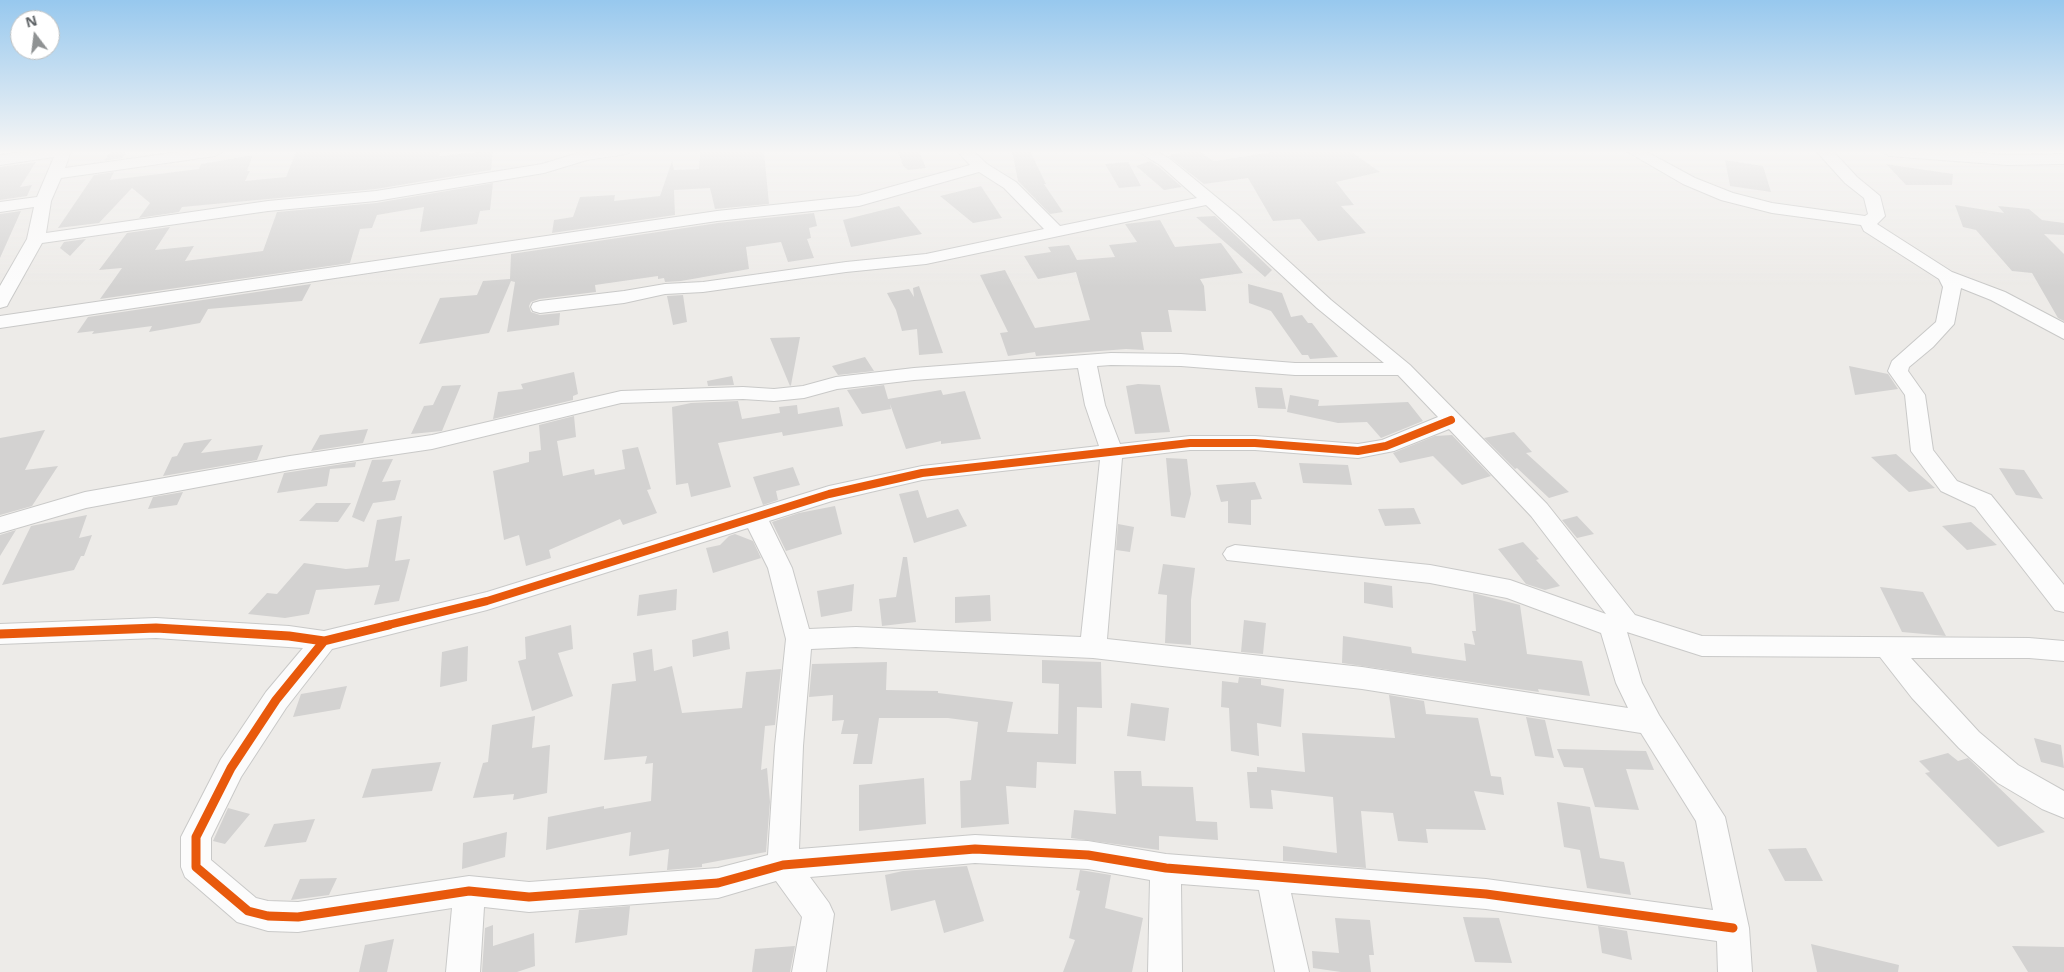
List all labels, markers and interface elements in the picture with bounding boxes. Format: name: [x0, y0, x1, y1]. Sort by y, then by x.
north arrow: [10, 10, 60, 60]
text: N: [23, 10, 39, 32]

